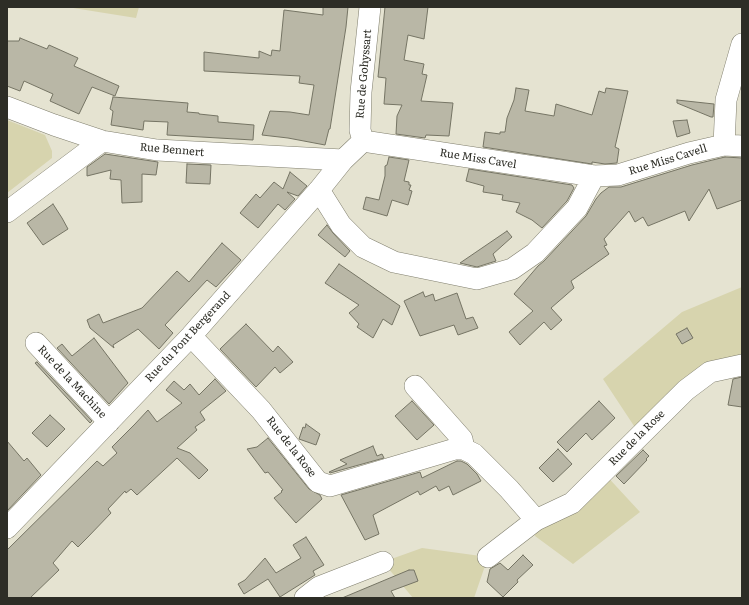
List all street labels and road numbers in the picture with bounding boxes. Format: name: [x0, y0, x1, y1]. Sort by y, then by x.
street label: Rue de Gohyssart: [354, 29, 374, 119]
street label: Rue Bennert: [139, 141, 205, 159]
street label: Rue Miss Cavell: [627, 142, 709, 178]
street label: Rue Miss Cavel: [439, 146, 517, 172]
street label: Rue du Pont Bergerand: [143, 289, 233, 385]
street label: Rue de la Machine: [35, 343, 109, 421]
street label: Rue de la Rose: [606, 407, 668, 469]
street label: Rue de la Rose: [263, 414, 319, 480]

